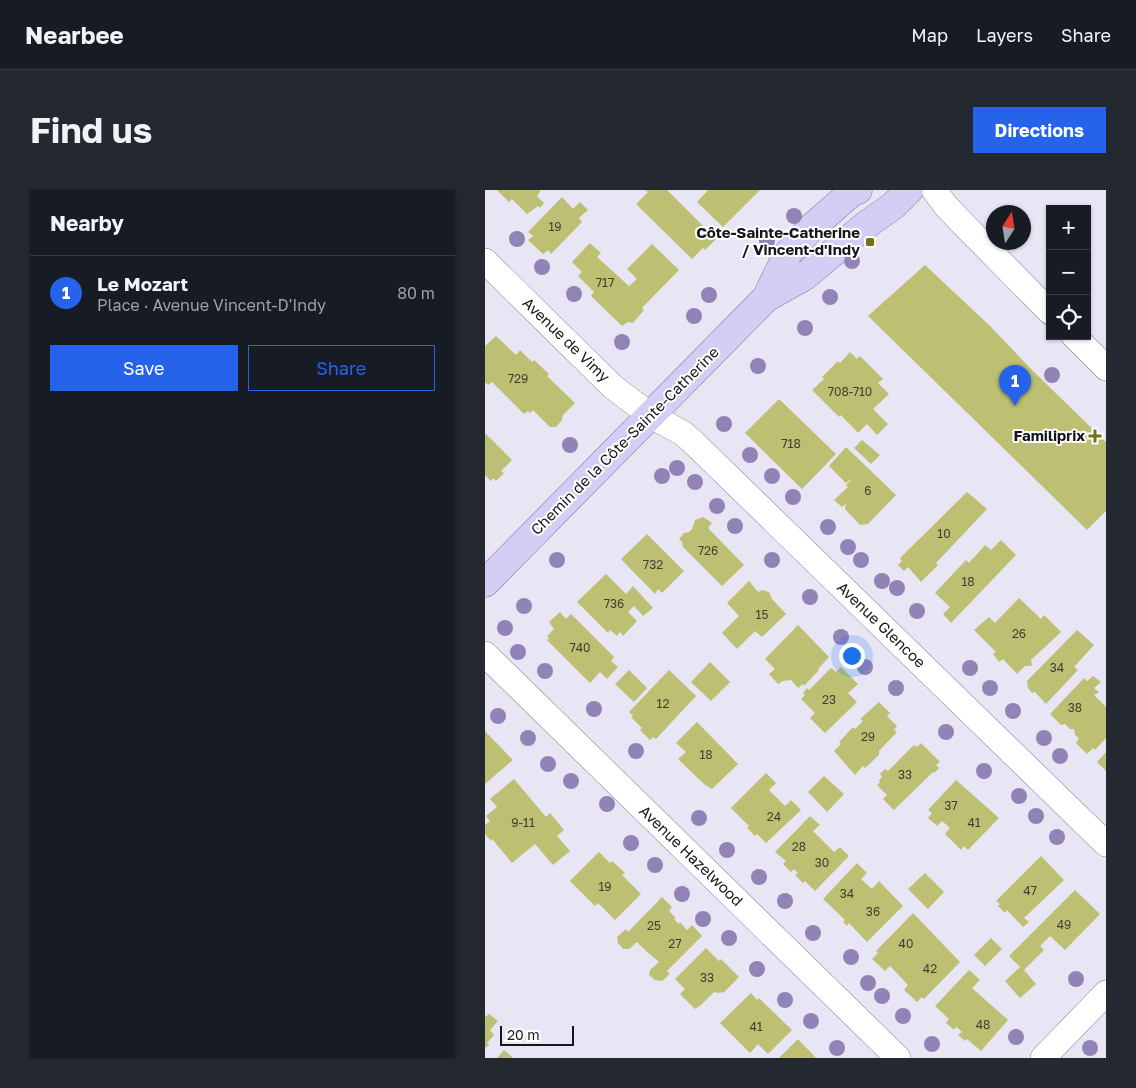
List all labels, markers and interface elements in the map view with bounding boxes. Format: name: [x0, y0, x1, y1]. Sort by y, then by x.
text: Nearbee: [25, 20, 124, 49]
text: Map: [911, 24, 948, 46]
text: Layers: [976, 24, 1033, 46]
text: Share: [1061, 24, 1111, 46]
button: Directions: [973, 107, 1106, 153]
text: Find us: [30, 109, 152, 151]
north arrow: [986, 205, 1031, 250]
map controls: [1046, 205, 1091, 340]
button: +: [1046, 205, 1091, 250]
text: Nearby: [50, 210, 124, 236]
house number: 19: [548, 219, 562, 234]
place label: Côte-Sainte-Catherine / Vincent-d'Indy: [696, 223, 860, 258]
marker: Côte-Sainte-Catherine / Vincent-d'Indy: [864, 236, 876, 248]
button: −: [1046, 250, 1091, 295]
text: Le Mozart: [97, 272, 188, 295]
house number: 717: [596, 275, 614, 290]
text: 1: [62, 283, 70, 303]
text: 80 m: [397, 283, 435, 303]
street label: Avenue de Vimy: [520, 293, 614, 386]
text: Place · Avenue Vincent-D'Indy: [97, 295, 326, 315]
button: locate: [1046, 295, 1091, 340]
street label: Chemin de la Côte-Sainte-Catherine: [527, 342, 722, 538]
button: Save: [50, 345, 238, 391]
button: Share: [248, 345, 435, 391]
pin: 1: [999, 365, 1031, 406]
house number: 729: [508, 371, 528, 386]
house number: 708-710: [828, 384, 872, 399]
place label: Familiprix: [1013, 426, 1085, 444]
marker: Familiprix: [1089, 430, 1101, 442]
house number: 718: [781, 436, 801, 451]
house number: 6: [864, 483, 872, 498]
house number: 10: [937, 526, 951, 541]
house number: 726: [698, 543, 718, 558]
house number: 732: [643, 557, 663, 572]
house number: 18: [961, 574, 975, 589]
street label: Avenue Glencoe: [834, 578, 930, 671]
house number: 736: [604, 596, 624, 611]
house number: 15: [756, 607, 768, 622]
house number: 26: [1012, 626, 1026, 641]
house number: 740: [569, 640, 591, 655]
your location: [839, 643, 865, 669]
house number: 34: [1050, 660, 1064, 675]
house number: 23: [822, 692, 836, 707]
house number: 12: [657, 696, 669, 711]
house number: 38: [1068, 700, 1082, 715]
house number: 29: [861, 729, 875, 744]
house number: 18: [699, 747, 713, 762]
house number: 33: [898, 767, 912, 782]
house number: 37: [944, 798, 958, 813]
street label: Avenue Hazelwood: [636, 801, 747, 909]
house number: 24: [767, 809, 781, 824]
house number: 9-11: [511, 815, 535, 830]
house number: 41: [967, 815, 981, 830]
house number: 28: [792, 839, 806, 854]
house number: 30: [815, 855, 829, 870]
house number: 19: [598, 879, 612, 894]
house number: 47: [1023, 883, 1037, 898]
house number: 34: [840, 886, 854, 901]
house number: 36: [866, 904, 880, 919]
house number: 49: [1057, 917, 1071, 932]
house number: 25: [647, 918, 661, 933]
house number: 27: [668, 936, 682, 951]
house number: 40: [899, 936, 913, 951]
house number: 42: [923, 961, 937, 976]
house number: 33: [700, 970, 714, 985]
house number: 48: [976, 1017, 990, 1032]
house number: 41: [749, 1019, 763, 1034]
scale bar: [500, 1023, 574, 1046]
text: 20 m: [507, 1026, 540, 1043]

